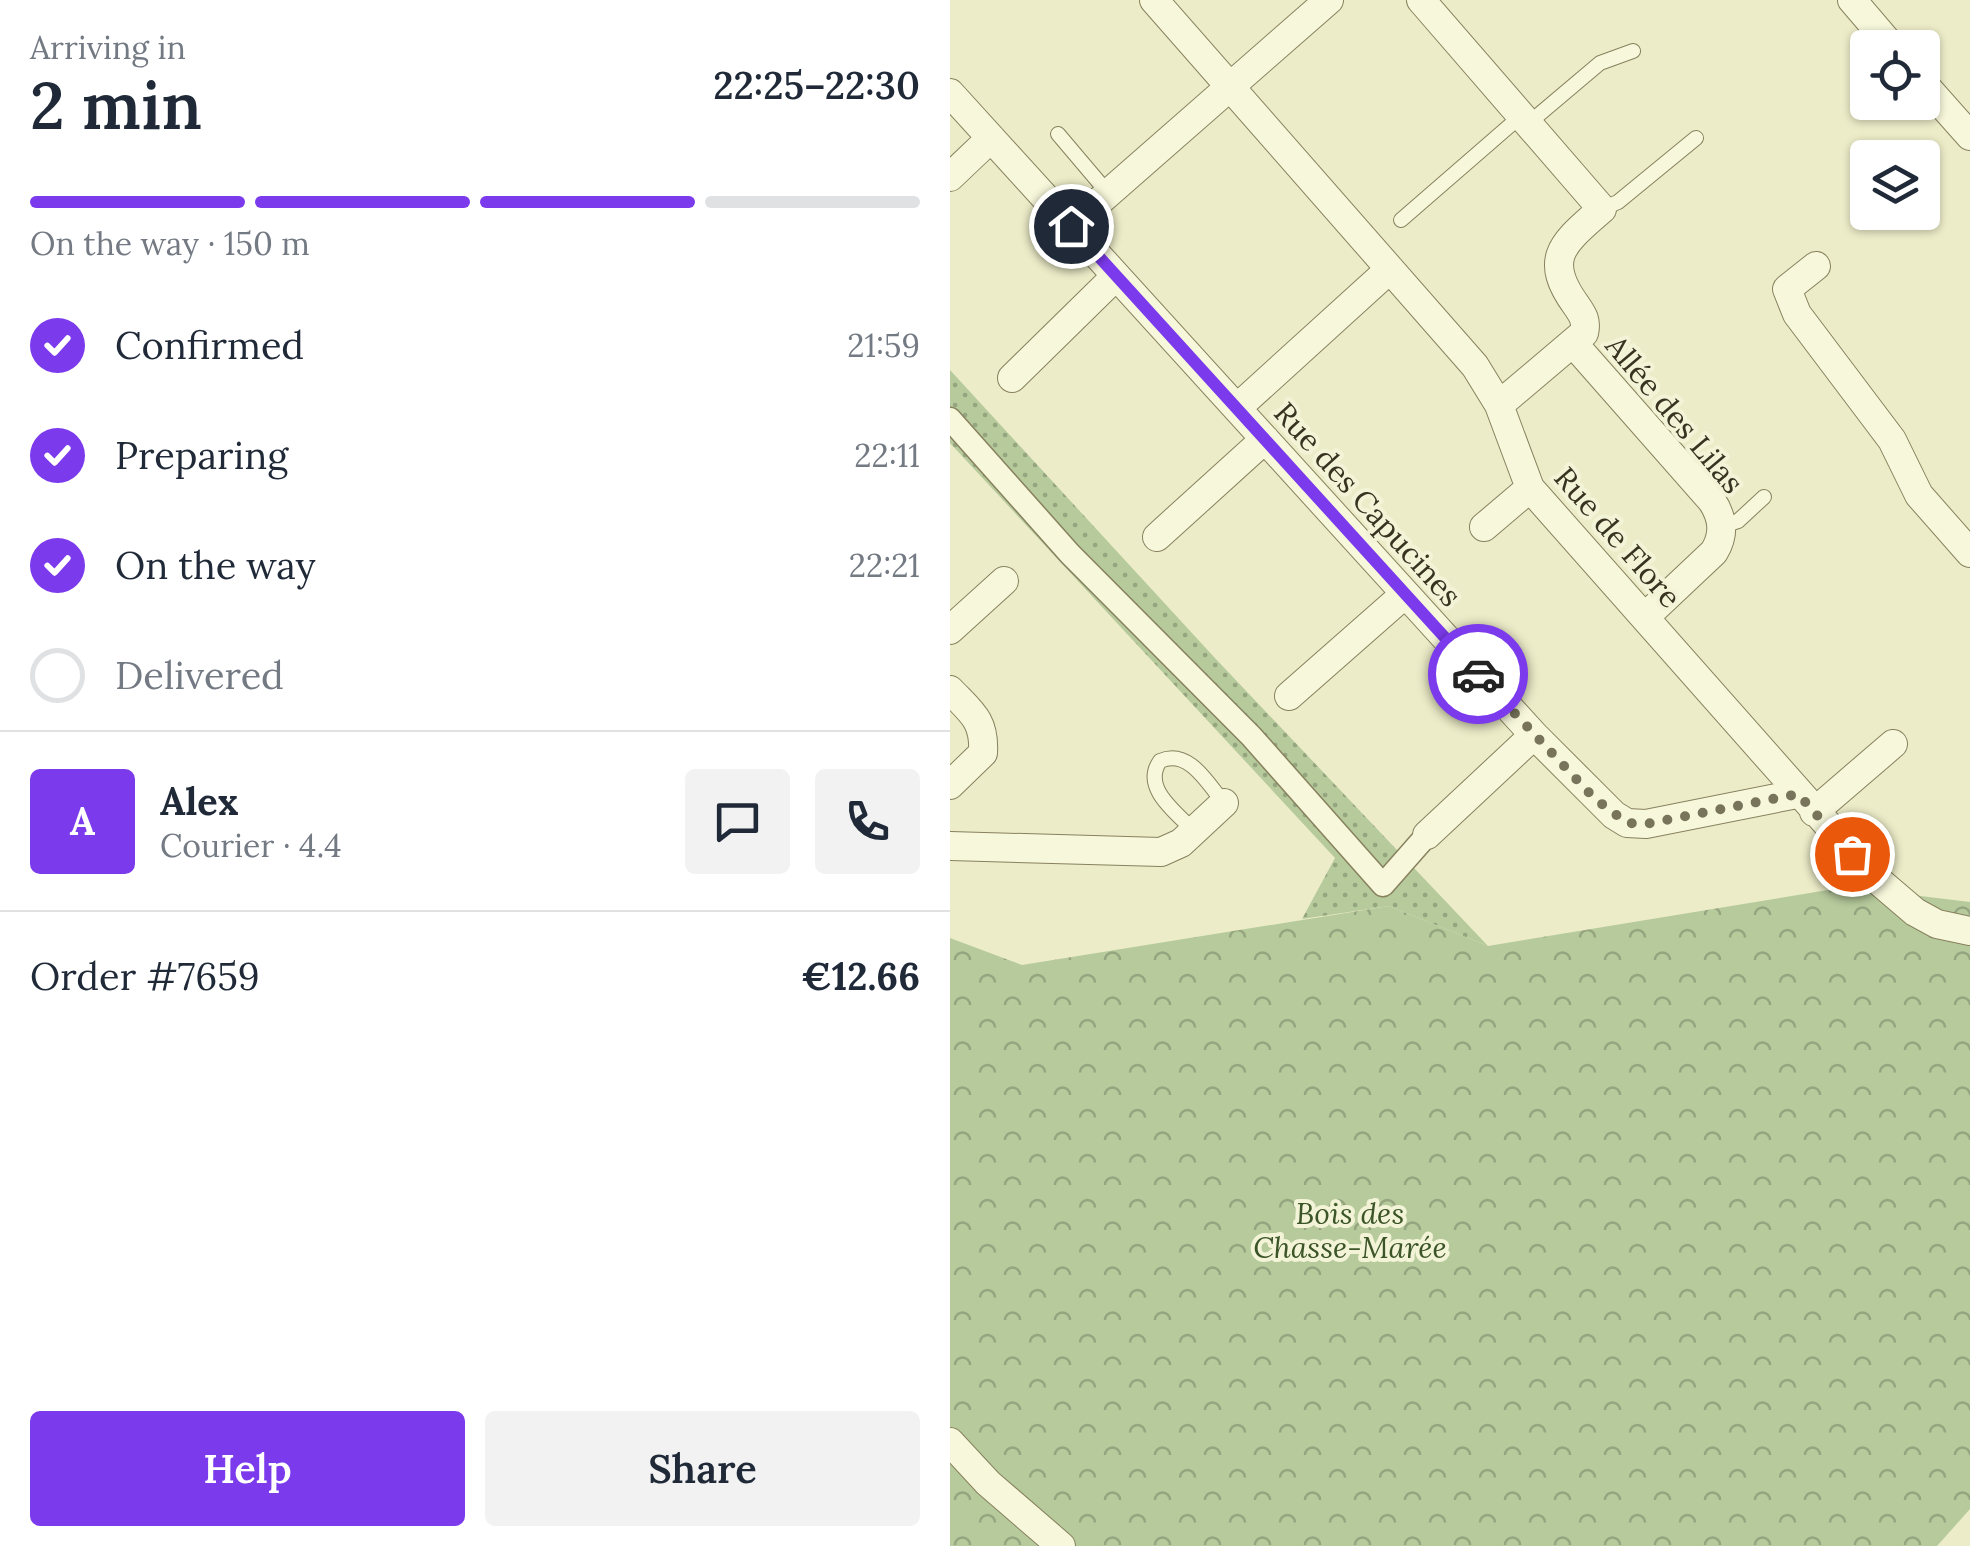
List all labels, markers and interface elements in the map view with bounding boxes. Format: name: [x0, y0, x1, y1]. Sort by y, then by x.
text: Arriving in: [30, 27, 186, 68]
map controls: [1850, 30, 1940, 230]
button: locate: [1850, 30, 1940, 120]
text: 22:25–22:30: [713, 61, 920, 109]
text: 2 min: [30, 64, 202, 147]
button: layers: [1850, 140, 1940, 230]
pin: [1029, 184, 1114, 269]
icon: home: [1044, 199, 1099, 254]
text: On the way · 150 m: [30, 223, 310, 264]
icon: check: [30, 318, 85, 373]
text: Confirmed: [115, 321, 304, 369]
text: 21:59: [847, 325, 920, 366]
street label: Allée des Lilas: [1597, 326, 1752, 501]
street label: Rue des Capucines: [1266, 394, 1470, 614]
icon: check: [30, 428, 85, 483]
text: Preparing: [115, 431, 288, 479]
text: 22:11: [854, 435, 920, 476]
street label: Rue de Flore: [1547, 459, 1689, 615]
icon: check: [30, 538, 85, 593]
text: On the way: [115, 541, 316, 589]
text: 22:21: [849, 545, 920, 586]
courier: [1428, 624, 1528, 724]
icon: car: [1451, 647, 1506, 702]
text: Delivered: [115, 651, 284, 699]
button: chat: [685, 769, 790, 874]
button: phone: [815, 769, 920, 874]
text: Alex: [160, 777, 239, 825]
text: A: [70, 797, 95, 845]
pin: [1810, 812, 1895, 897]
text: Courier · 4.4: [160, 825, 342, 866]
icon: bag: [1825, 827, 1880, 882]
text: Order #7659: [30, 952, 260, 1000]
text: €12.66: [801, 952, 920, 1000]
park label: Bois des Chasse-Marée: [1253, 1194, 1447, 1266]
button: Help: [30, 1411, 465, 1526]
button: Share: [485, 1411, 920, 1526]

